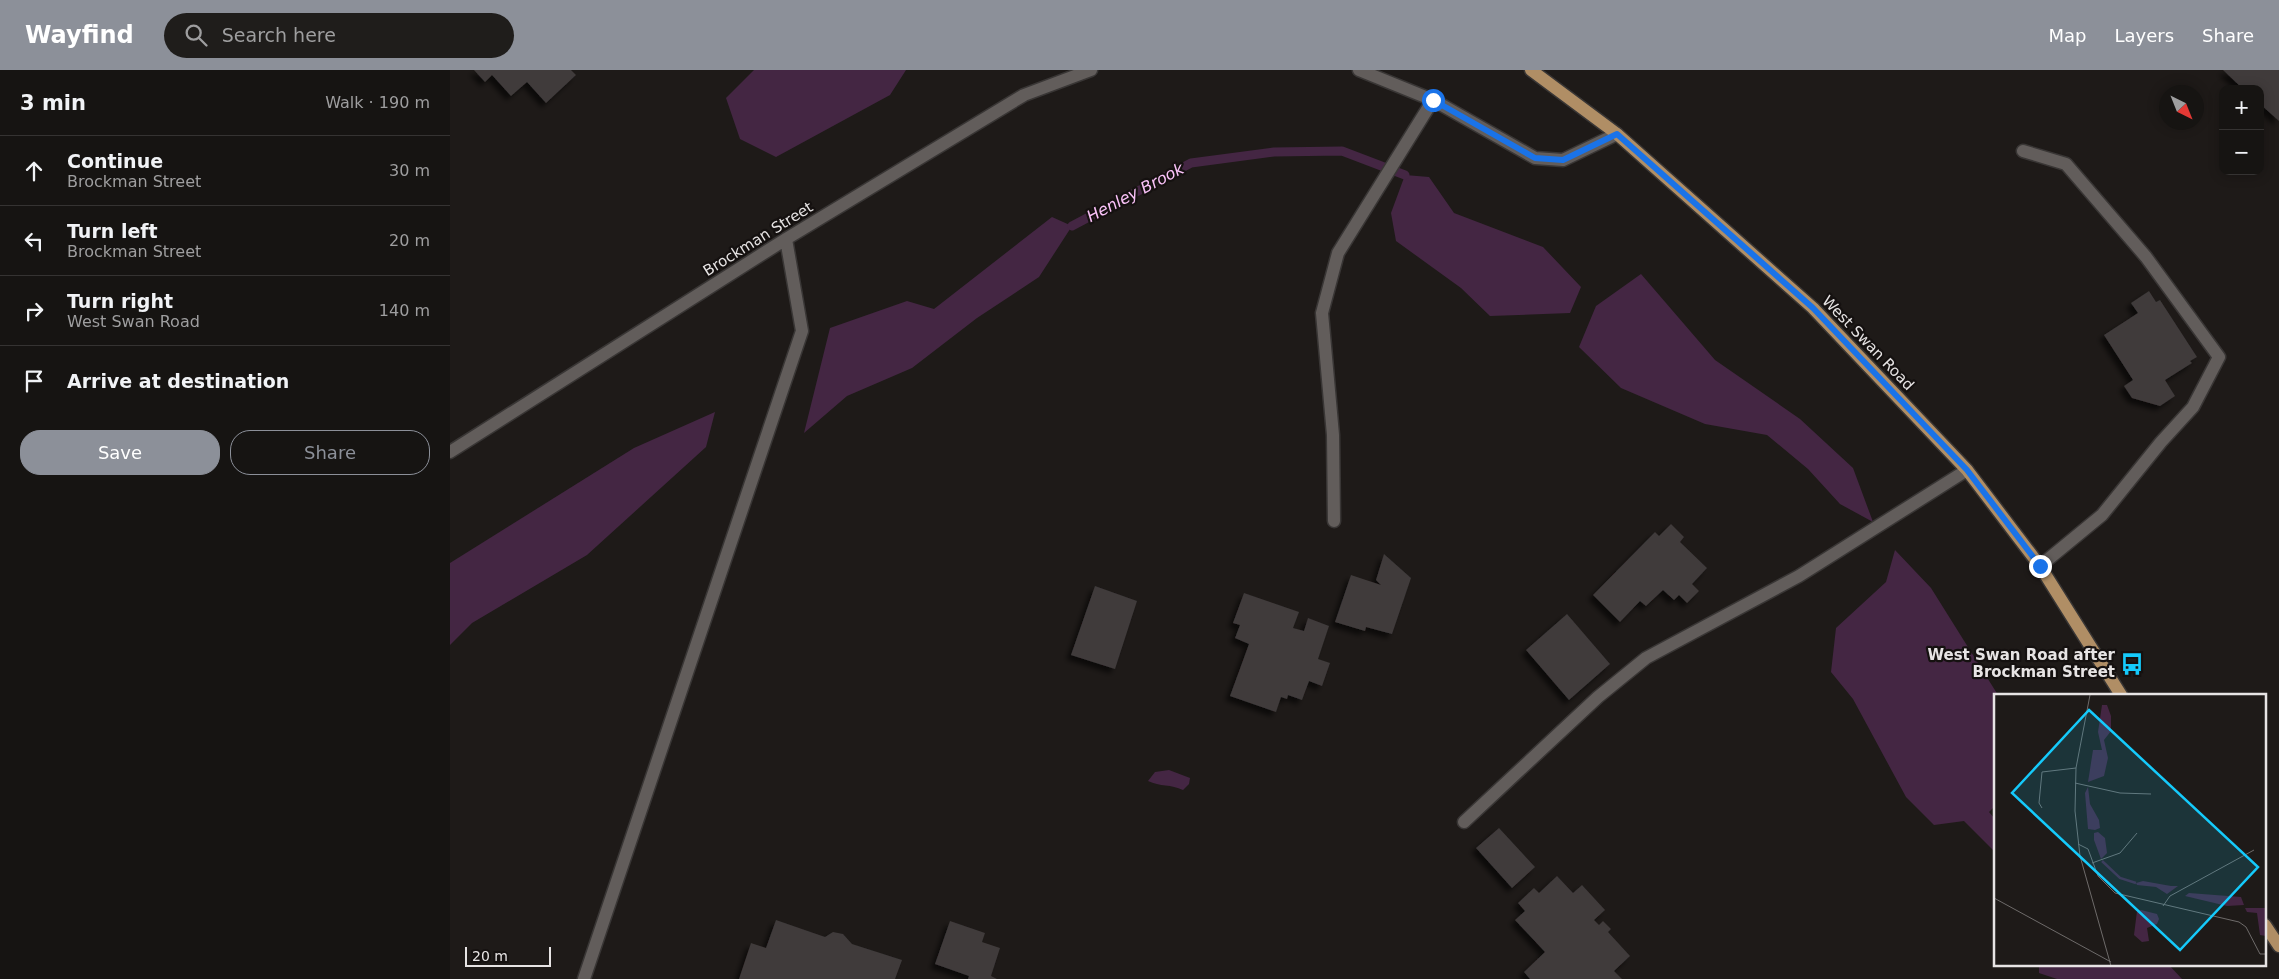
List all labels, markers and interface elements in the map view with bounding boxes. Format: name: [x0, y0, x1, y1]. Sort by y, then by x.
search box: [164, 13, 514, 58]
text: Wayfind: [25, 21, 134, 49]
icon: search: [182, 21, 210, 49]
text: Search here: [222, 24, 336, 46]
text: Map: [2048, 25, 2086, 46]
text: Layers: [2114, 25, 2174, 46]
text: Share: [2202, 25, 2254, 46]
north arrow: [2159, 85, 2204, 130]
map controls: [2219, 85, 2264, 175]
button: +: [2219, 85, 2264, 130]
route start: [1422, 89, 1445, 112]
text: 3 min: [20, 91, 86, 115]
text: Walk · 190 m: [325, 93, 430, 112]
button: −: [2219, 130, 2264, 175]
text: Continue: [67, 150, 163, 172]
icon: ahead: [20, 157, 48, 185]
water label: Henley Brook: [1083, 159, 1188, 226]
text: 30 m: [389, 161, 430, 180]
text: Brockman Street: [67, 172, 201, 191]
street label: Brockman Street: [700, 198, 816, 280]
text: Turn left: [67, 220, 158, 242]
icon: left: [20, 227, 48, 255]
text: 20 m: [389, 231, 430, 250]
text: Brockman Street: [67, 242, 201, 261]
text: Turn right: [67, 290, 173, 312]
street label: West Swan Road: [1818, 292, 1918, 394]
icon: right: [20, 297, 48, 325]
text: 140 m: [379, 301, 430, 320]
text: West Swan Road: [67, 312, 200, 331]
icon: arrive: [20, 367, 48, 395]
text: Arrive at destination: [67, 370, 289, 392]
button: Save: [20, 430, 220, 475]
button: Share: [230, 430, 430, 475]
route end: [2029, 555, 2052, 578]
place label: West Swan Road after Brockman Street: [1927, 646, 2116, 681]
bus stop icon: West Swan Road after Brockman Street: [2119, 651, 2145, 677]
inset map: [1994, 694, 2266, 966]
scale bar: [465, 944, 551, 967]
text: 20 m: [472, 948, 508, 964]

